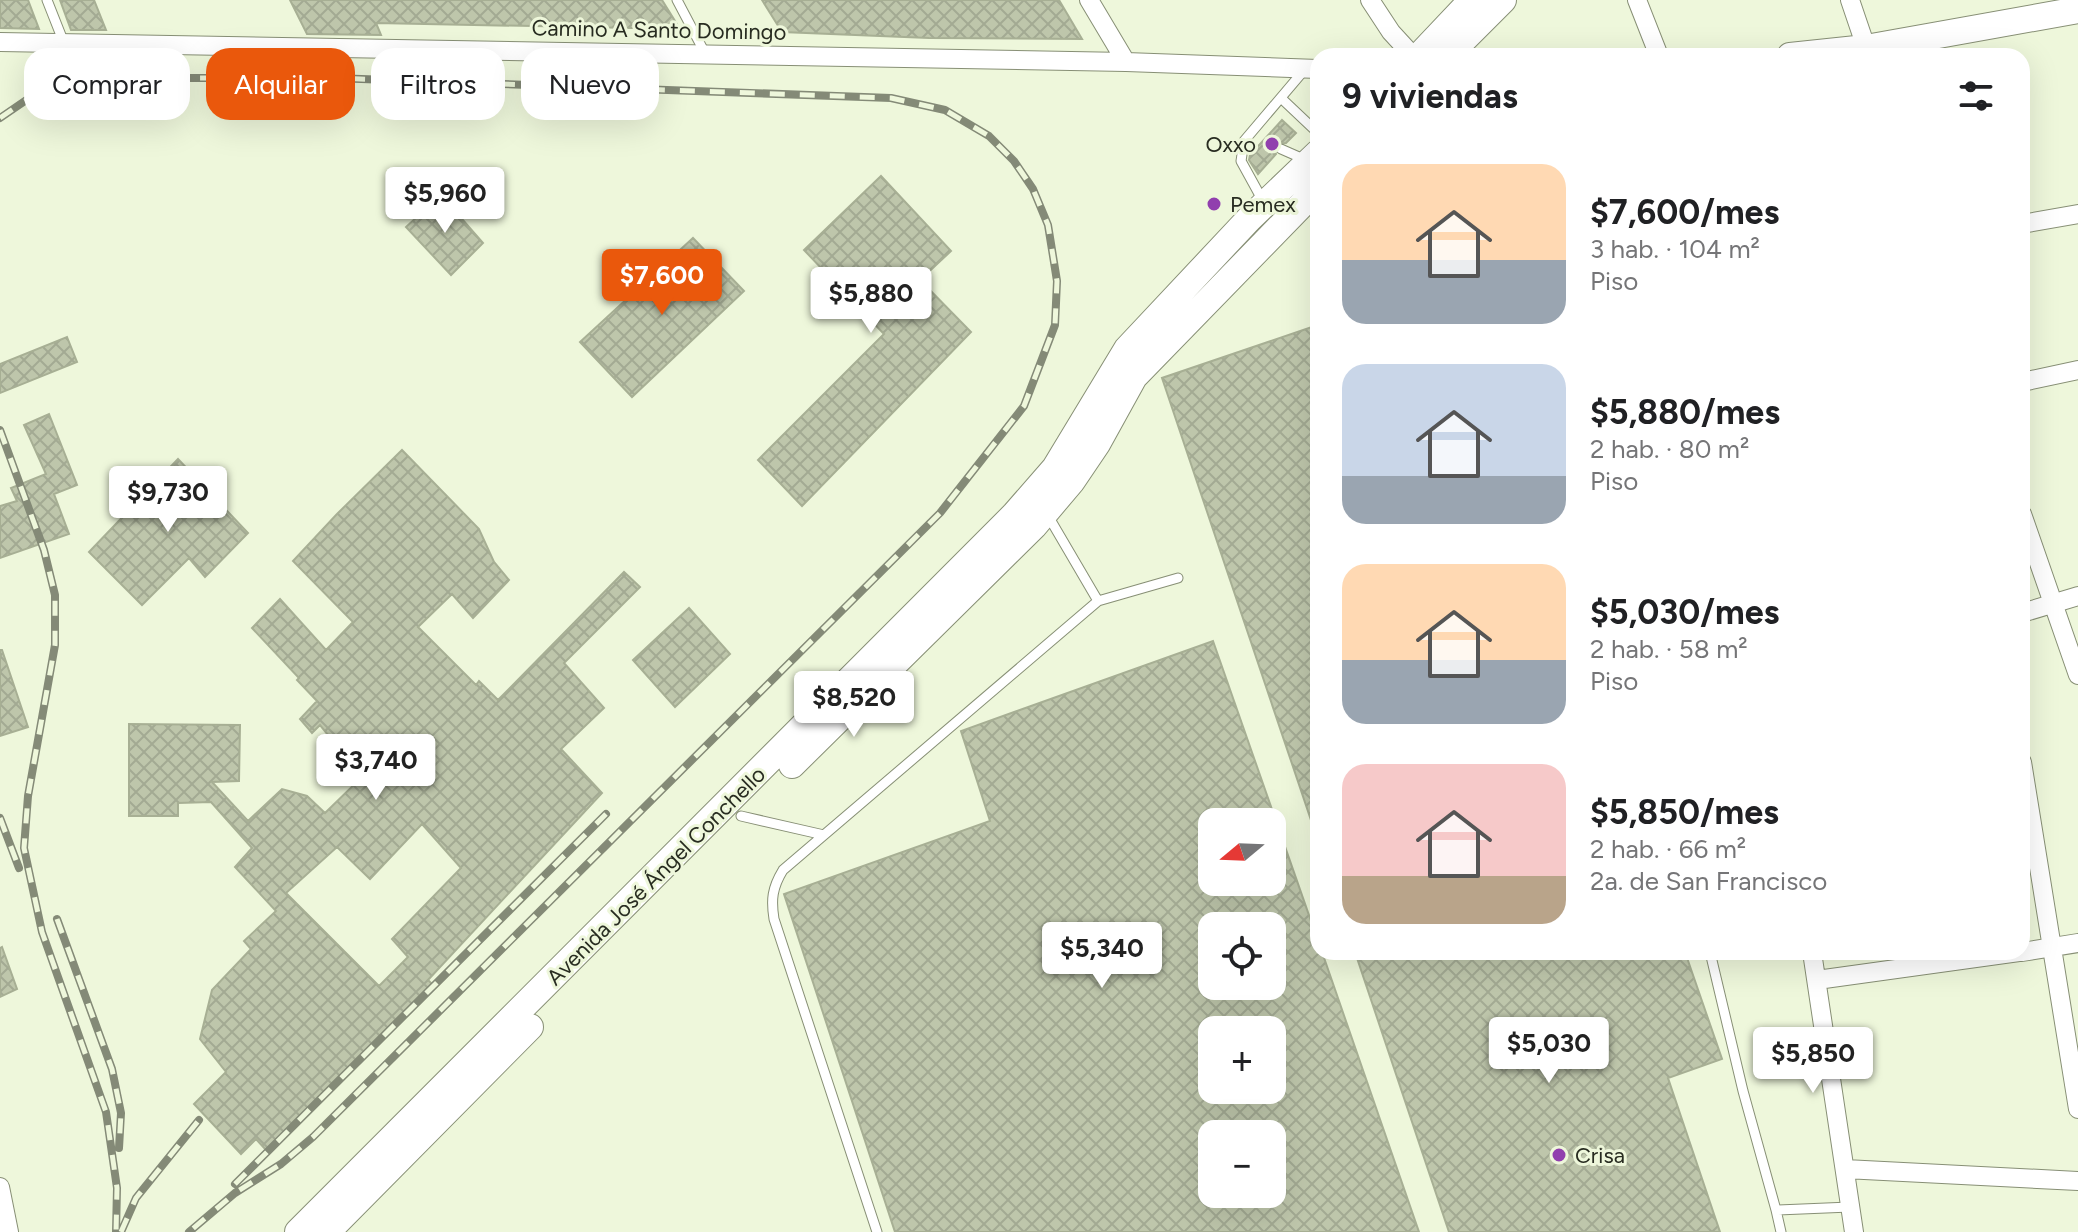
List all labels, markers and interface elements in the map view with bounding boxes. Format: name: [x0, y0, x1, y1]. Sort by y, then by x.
street label: Camino A Santo Domingo: [531, 14, 787, 46]
chip: Comprar: [24, 48, 190, 120]
chip: Alquilar: [206, 48, 355, 120]
chip: Filtros: [371, 48, 505, 120]
chip: Nuevo: [521, 48, 659, 120]
icon: filters: [1954, 74, 1998, 118]
text: 9 viviendas: [1342, 76, 1518, 117]
place label: Oxxo: [1205, 131, 1256, 158]
marker: Oxxo: [1263, 135, 1281, 153]
pin: $5,960: [380, 167, 510, 235]
text: $5,960: [403, 177, 487, 209]
place label: Pemex: [1230, 191, 1296, 218]
text: $7,600/mes: [1590, 192, 1779, 233]
marker: Pemex: [1205, 195, 1223, 213]
icon: home: [1406, 196, 1502, 292]
text: 3 hab. · 104 m²: [1590, 233, 1760, 265]
pin: $7,600: [597, 249, 727, 317]
text: $7,600: [620, 259, 704, 291]
text: Piso: [1590, 265, 1638, 297]
pin: $5,880: [806, 267, 936, 335]
text: $5,880: [829, 277, 913, 309]
text: $5,880/mes: [1590, 392, 1780, 433]
icon: home: [1406, 396, 1502, 492]
text: 2 hab. · 80 m²: [1590, 433, 1749, 465]
text: Piso: [1590, 465, 1638, 497]
pin: $9,730: [103, 466, 233, 534]
text: $9,730: [127, 476, 209, 508]
text: $5,030/mes: [1590, 592, 1779, 633]
icon: home: [1406, 596, 1502, 692]
text: 2 hab. · 58 m²: [1590, 633, 1748, 665]
text: Piso: [1590, 665, 1638, 697]
pin: $8,520: [789, 671, 919, 739]
text: $8,520: [812, 681, 896, 713]
pin: $3,740: [311, 734, 441, 802]
text: $3,740: [334, 744, 418, 776]
street label: Avenida José Ángel Conchello: [541, 761, 771, 991]
text: $5,850/mes: [1590, 792, 1779, 833]
icon: home: [1406, 796, 1502, 892]
north arrow: [1198, 808, 1286, 896]
map controls: [1198, 808, 1286, 1208]
text: 2 hab. · 66 m²: [1590, 833, 1746, 865]
text: 2a. de San Francisco: [1590, 865, 1827, 897]
button: locate: [1198, 912, 1286, 1000]
pin: $5,340: [1037, 922, 1167, 990]
text: $5,340: [1060, 932, 1144, 964]
button: +: [1198, 1016, 1286, 1104]
pin: $5,030: [1484, 1017, 1614, 1085]
text: $5,030: [1507, 1027, 1591, 1059]
pin: $5,850: [1748, 1027, 1878, 1095]
text: $5,850: [1771, 1037, 1855, 1069]
button: −: [1198, 1120, 1286, 1208]
place label: Crisa: [1575, 1142, 1625, 1169]
marker: Crisa: [1550, 1146, 1568, 1164]

